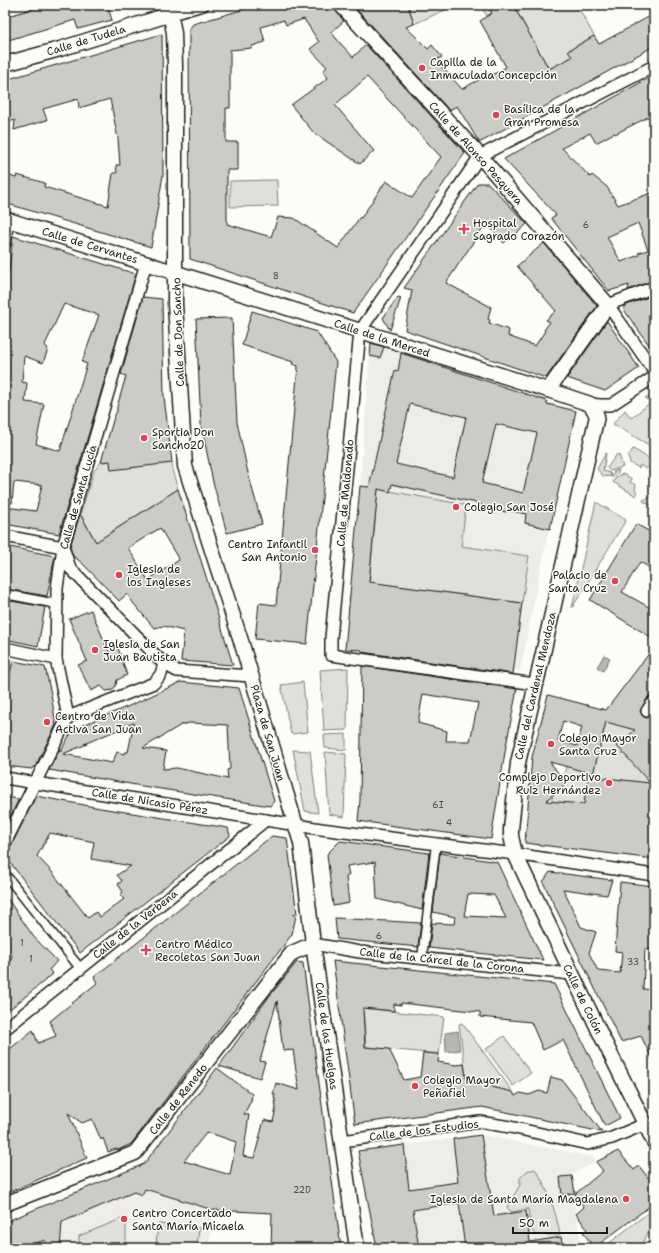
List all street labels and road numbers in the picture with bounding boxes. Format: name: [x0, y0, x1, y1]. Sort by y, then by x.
street label: Calle de Tudela: [45, 21, 128, 60]
street label: Calle de Alonso Pesquera: [425, 98, 526, 208]
street label: Calle de Cervantes: [40, 224, 140, 267]
street label: Calle de Don Sancho: [169, 277, 188, 387]
street label: Calle de la Merced: [332, 316, 432, 361]
street label: Calle de Maldonado: [333, 438, 358, 547]
street label: Calle de Santa Lucía: [56, 443, 101, 551]
street label: Calle del Cardenal Mendoza: [511, 611, 560, 762]
street label: Plaza de San Juan: [247, 683, 289, 783]
street label: Calle de Nicasio Pérez: [90, 785, 209, 818]
street label: Calle de la Verbena: [90, 886, 181, 962]
street label: Calle de la Cárcel de la Corona: [359, 944, 525, 977]
street label: Calle de Colón: [559, 962, 606, 1037]
street label: Calle de las Huelgas: [312, 981, 341, 1091]
street label: Calle de Renedo: [146, 1060, 211, 1138]
street label: Calle de los Estudios: [368, 1116, 480, 1145]

